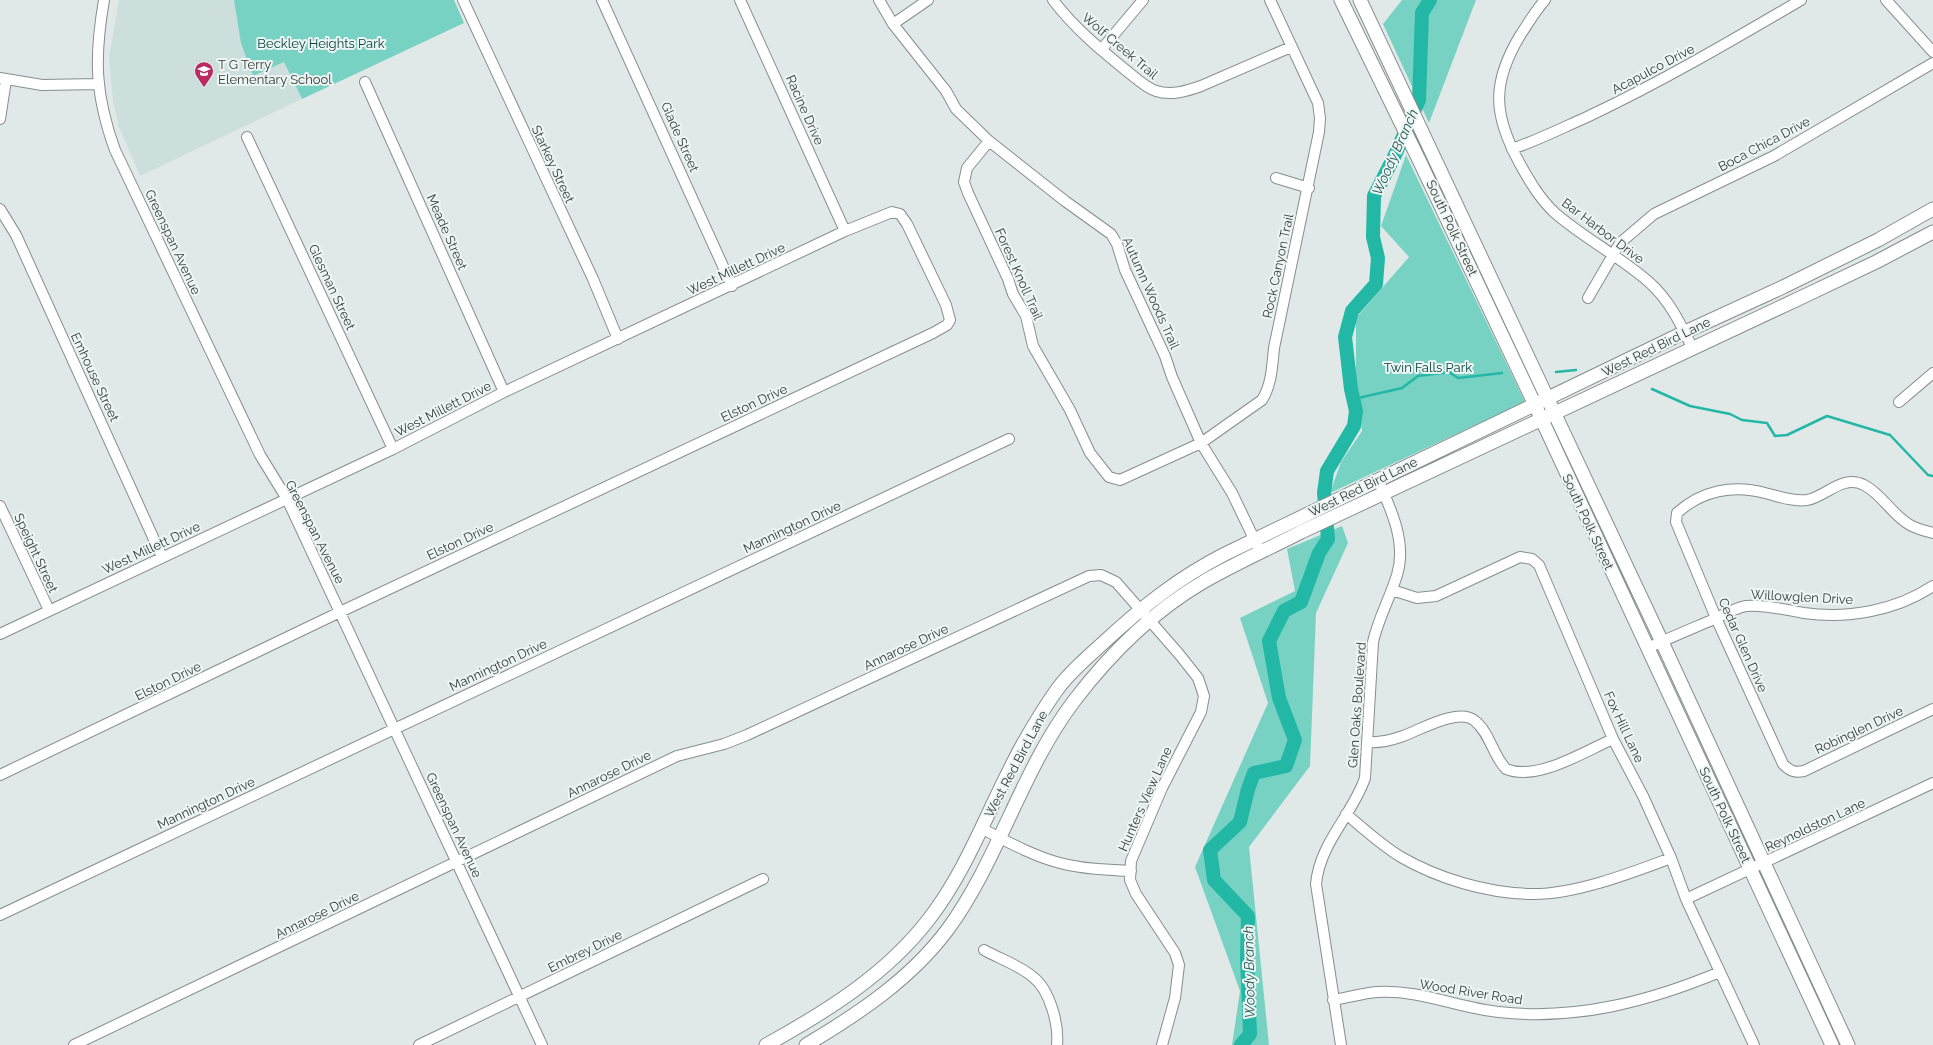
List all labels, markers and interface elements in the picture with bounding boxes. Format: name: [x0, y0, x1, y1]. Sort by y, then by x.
street label: Wolf Creek Trail: [1079, 10, 1161, 82]
park label: Beckley Heights Park: [257, 36, 385, 51]
street label: Acapulco Drive: [1609, 41, 1697, 97]
place label: T G Terry Elementary School: [218, 57, 332, 87]
school or university icon: T G Terry Elementary School: [193, 60, 215, 88]
street label: Racine Drive: [783, 73, 827, 148]
street label: Glade Street: [658, 100, 702, 175]
water label: Woody Branch: [1369, 106, 1421, 198]
street label: Boca Chica Drive: [1716, 113, 1813, 175]
street label: Starkey Street: [528, 123, 578, 206]
street label: South Polk Street: [1423, 178, 1481, 279]
street label: Greenspan Avenue: [142, 187, 204, 297]
street label: Meade Street: [424, 192, 471, 273]
street label: Bar Harbor Drive: [1559, 195, 1647, 267]
street label: Rock Canyon Trail: [1260, 212, 1297, 320]
street label: Forest Knoll Trail: [992, 226, 1046, 323]
street label: Autumn Woods Trail: [1120, 235, 1183, 352]
street label: West Millett Drive: [685, 240, 788, 298]
street label: Glesman Street: [306, 242, 359, 333]
street label: West Red Bird Lane: [1599, 314, 1713, 380]
street label: Emhouse Street: [68, 330, 122, 424]
park label: Twin Falls Park: [1384, 360, 1472, 375]
street label: West Millett Drive: [392, 378, 494, 440]
street label: Elston Drive: [718, 381, 790, 425]
street label: West Red Bird Lane: [1306, 454, 1420, 520]
street label: South Polk Street: [1559, 472, 1617, 573]
street label: Greenspan Avenue: [282, 478, 348, 587]
street label: Mannington Drive: [741, 498, 843, 556]
street label: Speight Street: [11, 511, 61, 596]
street label: West Millett Drive: [100, 519, 203, 577]
street label: Elston Drive: [424, 519, 496, 563]
street label: Willowglen Drive: [1750, 587, 1854, 607]
street label: Cedar Glen Drive: [1715, 596, 1771, 695]
street label: Annarose Drive: [861, 621, 951, 673]
street label: Mannington Drive: [447, 636, 549, 694]
street label: Glen Oaks Boulevard: [1345, 642, 1369, 768]
street label: Elston Drive: [133, 658, 204, 703]
street label: Fox Hill Lane: [1601, 689, 1647, 765]
street label: Robinglen Drive: [1813, 703, 1906, 757]
street label: West Red Bird Lane: [981, 708, 1051, 820]
street label: Hunters View Lane: [1115, 744, 1175, 854]
street label: Annarose Drive: [565, 747, 654, 801]
street label: South Polk Street: [1696, 765, 1754, 866]
street label: Greenspan Avenue: [423, 770, 485, 880]
street label: Mannington Drive: [155, 774, 257, 832]
street label: Reynoldston Lane: [1763, 795, 1868, 855]
street label: Annarose Drive: [273, 888, 362, 942]
water label: Woody Branch: [1240, 925, 1258, 1018]
street label: Embrey Drive: [545, 926, 625, 975]
street label: Wood River Road: [1418, 976, 1524, 1008]

